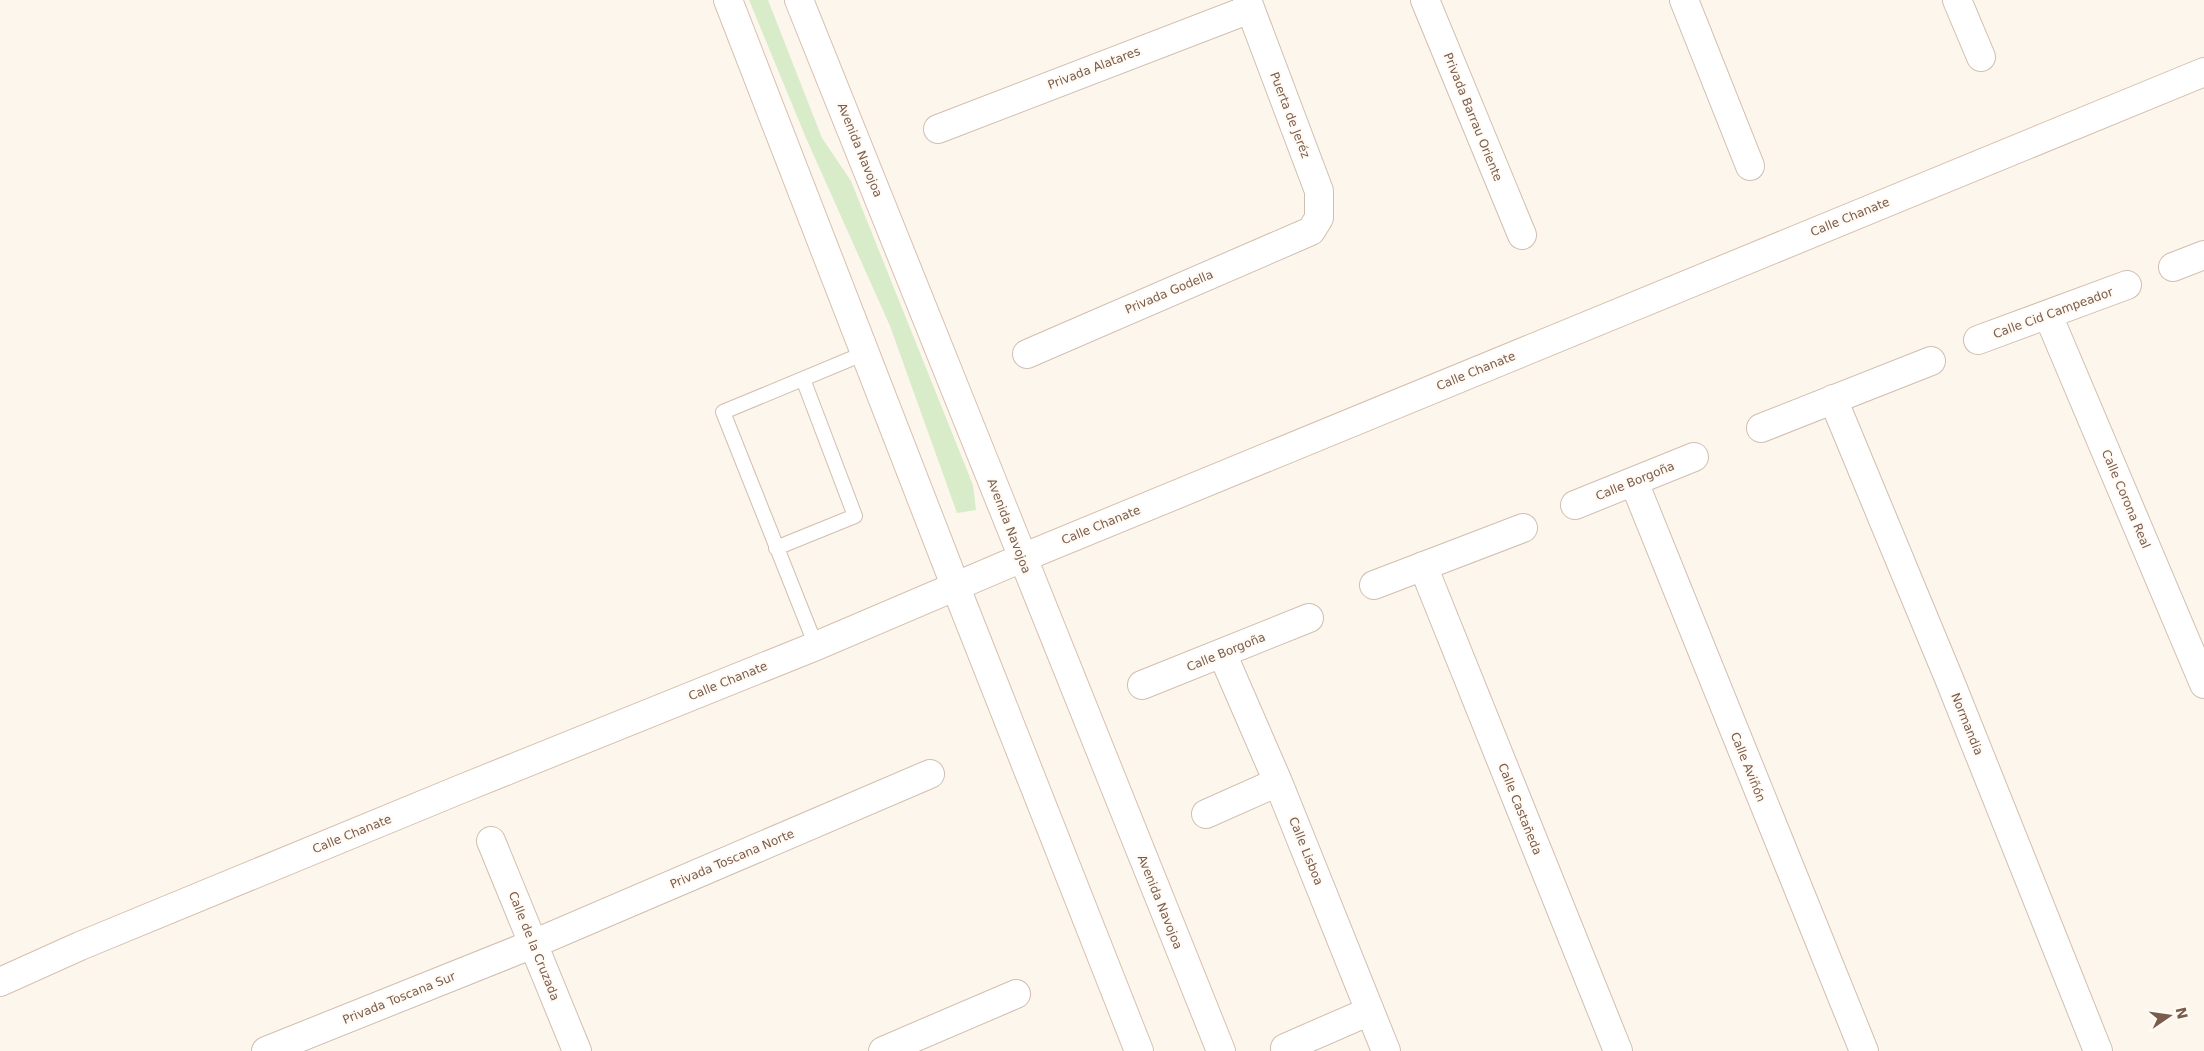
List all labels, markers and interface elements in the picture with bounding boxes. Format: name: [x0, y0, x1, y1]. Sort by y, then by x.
street label: Privada Alatares: [1046, 44, 1142, 92]
street label: Privada Barrau Oriente: [1441, 51, 1505, 183]
street label: Puerta de Jeréz: [1267, 70, 1313, 160]
street label: Avenida Navojoa: [835, 101, 885, 199]
street label: Calle Chanate: [1808, 195, 1892, 239]
street label: Privada Godella: [1123, 267, 1215, 317]
street label: Calle Cid Campeador: [1991, 285, 2115, 341]
street label: Calle Chanate: [1434, 349, 1518, 393]
street label: Calle Corona Real: [2099, 447, 2153, 551]
street label: Calle Borgoña: [1594, 459, 1676, 503]
street label: Avenida Navojoa: [984, 477, 1034, 575]
street label: Calle Chanate: [1059, 503, 1143, 547]
street label: Calle Borgoña: [1185, 630, 1267, 674]
street label: Calle Chanate: [686, 659, 770, 703]
street label: Normandia: [1948, 691, 1986, 757]
street label: Calle Aviñón: [1728, 730, 1768, 804]
street label: Calle Castañeda: [1495, 761, 1545, 857]
street label: Calle Chanate: [310, 812, 394, 856]
street label: Calle Lisboa: [1286, 815, 1326, 887]
street label: Privada Toscana Norte: [668, 826, 796, 892]
street label: Avenida Navojoa: [1135, 853, 1185, 951]
street label: Calle de la Cruzada: [506, 889, 562, 1003]
street label: Privada Toscana Sur: [341, 969, 457, 1027]
north arrow: [2144, 991, 2194, 1041]
text: N: [2173, 1006, 2191, 1021]

